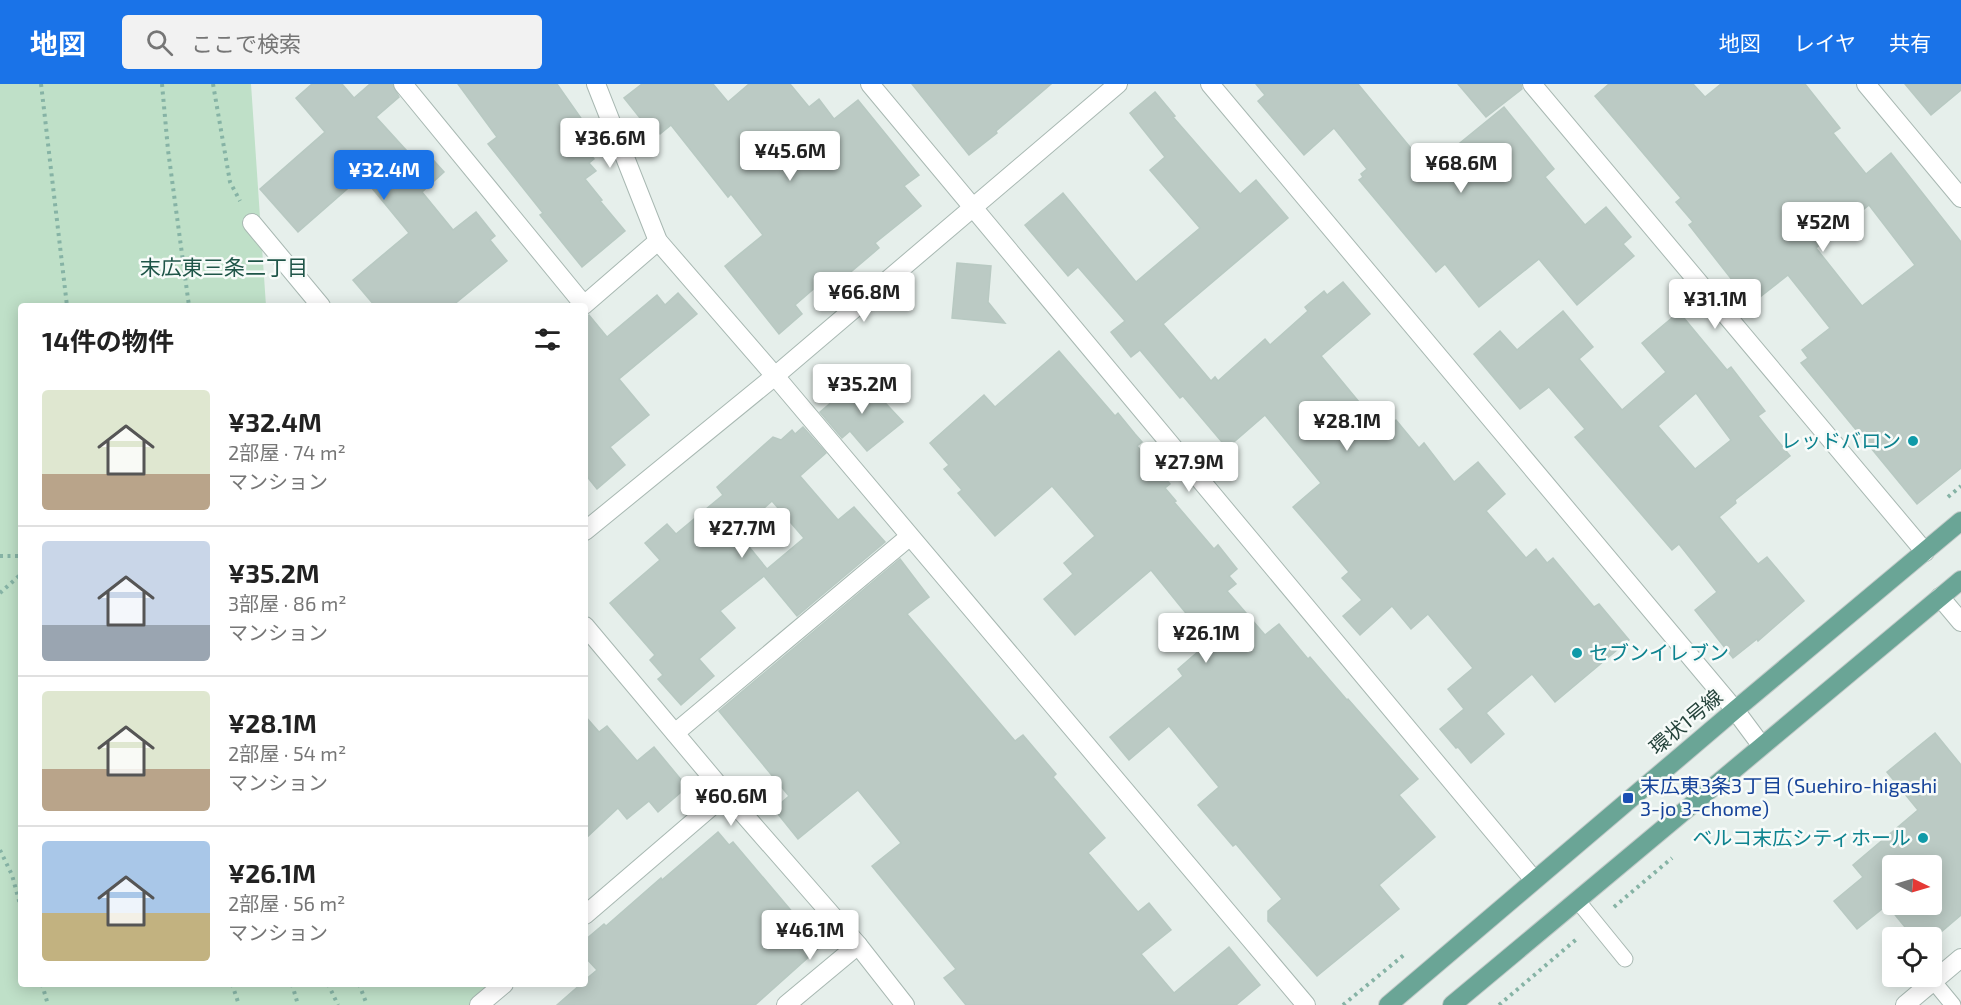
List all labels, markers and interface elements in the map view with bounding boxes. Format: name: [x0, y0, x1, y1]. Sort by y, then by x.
search box: [122, 15, 542, 69]
text: 地図: [30, 26, 86, 60]
icon: search: [143, 26, 176, 59]
text: ここで検索: [191, 30, 301, 56]
text: 地図: [1719, 30, 1761, 55]
text: レイヤ: [1794, 30, 1856, 55]
text: 共有: [1889, 30, 1931, 55]
pin: ¥36.6M: [561, 118, 659, 169]
text: ¥36.6M: [574, 125, 646, 149]
pin: ¥45.6M: [741, 131, 839, 182]
text: ¥45.6M: [754, 138, 826, 162]
pin: ¥68.6M: [1412, 143, 1510, 194]
pin: ¥32.4M: [335, 150, 433, 201]
text: ¥68.6M: [1425, 150, 1497, 174]
text: ¥32.4M: [348, 157, 420, 181]
pin: ¥52M: [1787, 202, 1859, 253]
text: ¥52M: [1796, 209, 1850, 233]
district label: 末広東三条二丁目: [140, 254, 308, 279]
pin: ¥66.8M: [815, 272, 913, 323]
text: ¥66.8M: [828, 279, 900, 303]
pin: ¥31.1M: [1666, 279, 1764, 330]
text: ¥31.1M: [1683, 286, 1747, 310]
icon: filters: [531, 323, 564, 356]
text: 14件の物件: [42, 325, 174, 356]
pin: ¥35.2M: [813, 364, 911, 415]
text: ¥35.2M: [827, 371, 897, 395]
pin: ¥28.1M: [1298, 401, 1396, 452]
text: ¥32.4M: [228, 406, 322, 437]
text: ¥28.1M: [1313, 408, 1381, 432]
icon: home: [90, 414, 162, 486]
place label: レッドバロン: [1781, 428, 1901, 452]
marker: レッドバロン: [1906, 434, 1920, 448]
text: 2部屋 · 74 m²: [228, 440, 346, 464]
pin: ¥27.9M: [1140, 442, 1238, 493]
text: ¥27.9M: [1154, 449, 1224, 473]
text: マンション: [228, 469, 328, 493]
pin: ¥27.7M: [693, 508, 791, 559]
text: ¥27.7M: [708, 515, 776, 539]
text: ¥35.2M: [228, 557, 320, 588]
icon: home: [90, 565, 162, 637]
text: 3部屋 · 86 m²: [228, 591, 347, 615]
pin: ¥26.1M: [1157, 613, 1255, 664]
text: マンション: [228, 620, 328, 644]
text: ¥26.1M: [1172, 620, 1240, 644]
place label: セブンイレブン: [1589, 640, 1729, 664]
marker: セブンイレブン: [1570, 646, 1584, 660]
street label: 環状1号線: [1644, 684, 1727, 759]
text: ¥28.1M: [228, 707, 317, 738]
icon: home: [90, 715, 162, 787]
text: 2部屋 · 54 m²: [228, 741, 346, 765]
text: マンション: [228, 770, 328, 794]
place label: 末広東3条3丁目 (Suehiro-higashi 3-jo 3-chome): [1640, 773, 1937, 820]
pin: ¥60.6M: [682, 776, 780, 827]
text: ¥60.6M: [695, 783, 767, 807]
marker: 末広東3条3丁目 (Suehiro-higashi 3-jo 3-chome): [1621, 791, 1635, 805]
place label: ベルコ末広シティホール: [1693, 825, 1911, 849]
marker: ベルコ末広シティホール: [1916, 831, 1930, 845]
north arrow: [1882, 855, 1942, 915]
map controls: [1882, 855, 1942, 987]
text: ¥26.1M: [228, 857, 316, 888]
icon: home: [90, 865, 162, 937]
text: 2部屋 · 56 m²: [228, 891, 345, 915]
pin: ¥46.1M: [761, 910, 859, 961]
text: ¥46.1M: [776, 917, 844, 941]
text: マンション: [228, 920, 328, 944]
button: locate: [1882, 927, 1942, 987]

